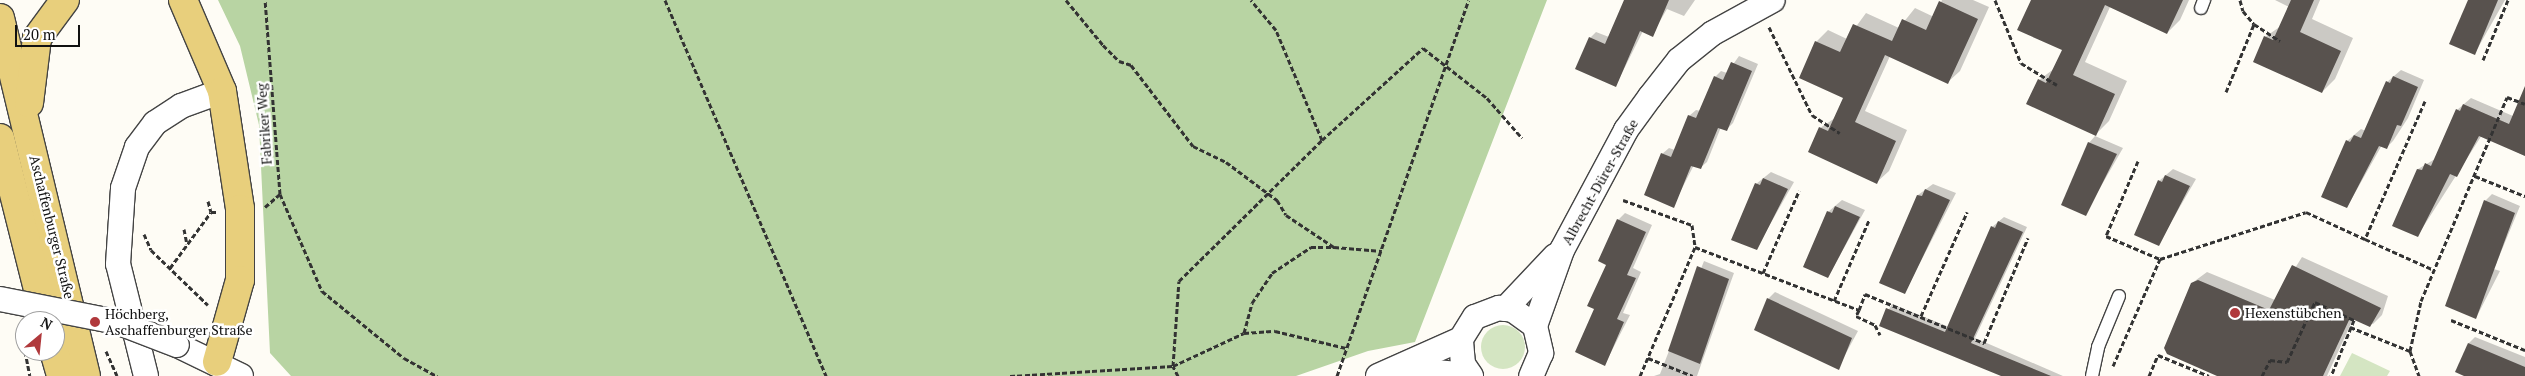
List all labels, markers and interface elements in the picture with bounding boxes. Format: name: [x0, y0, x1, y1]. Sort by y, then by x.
scale bar: [18, 15, 82, 47]
text: 20 m: [23, 24, 56, 44]
street label: Fabriker Weg: [253, 83, 275, 165]
street label: Albrecht-Dürer-Straße: [1558, 116, 1642, 248]
street label: Aschaffenburger Straße: [26, 153, 78, 301]
place label: Hexenstübchen: [2245, 305, 2341, 321]
place label: Höchberg, Aschaffenburger Straße: [105, 306, 252, 338]
marker: Hexenstübchen: [2229, 307, 2241, 319]
north arrow: [15, 311, 65, 361]
text: N: [38, 312, 56, 334]
marker: Höchberg, Aschaffenburger Straße: [89, 316, 101, 328]

